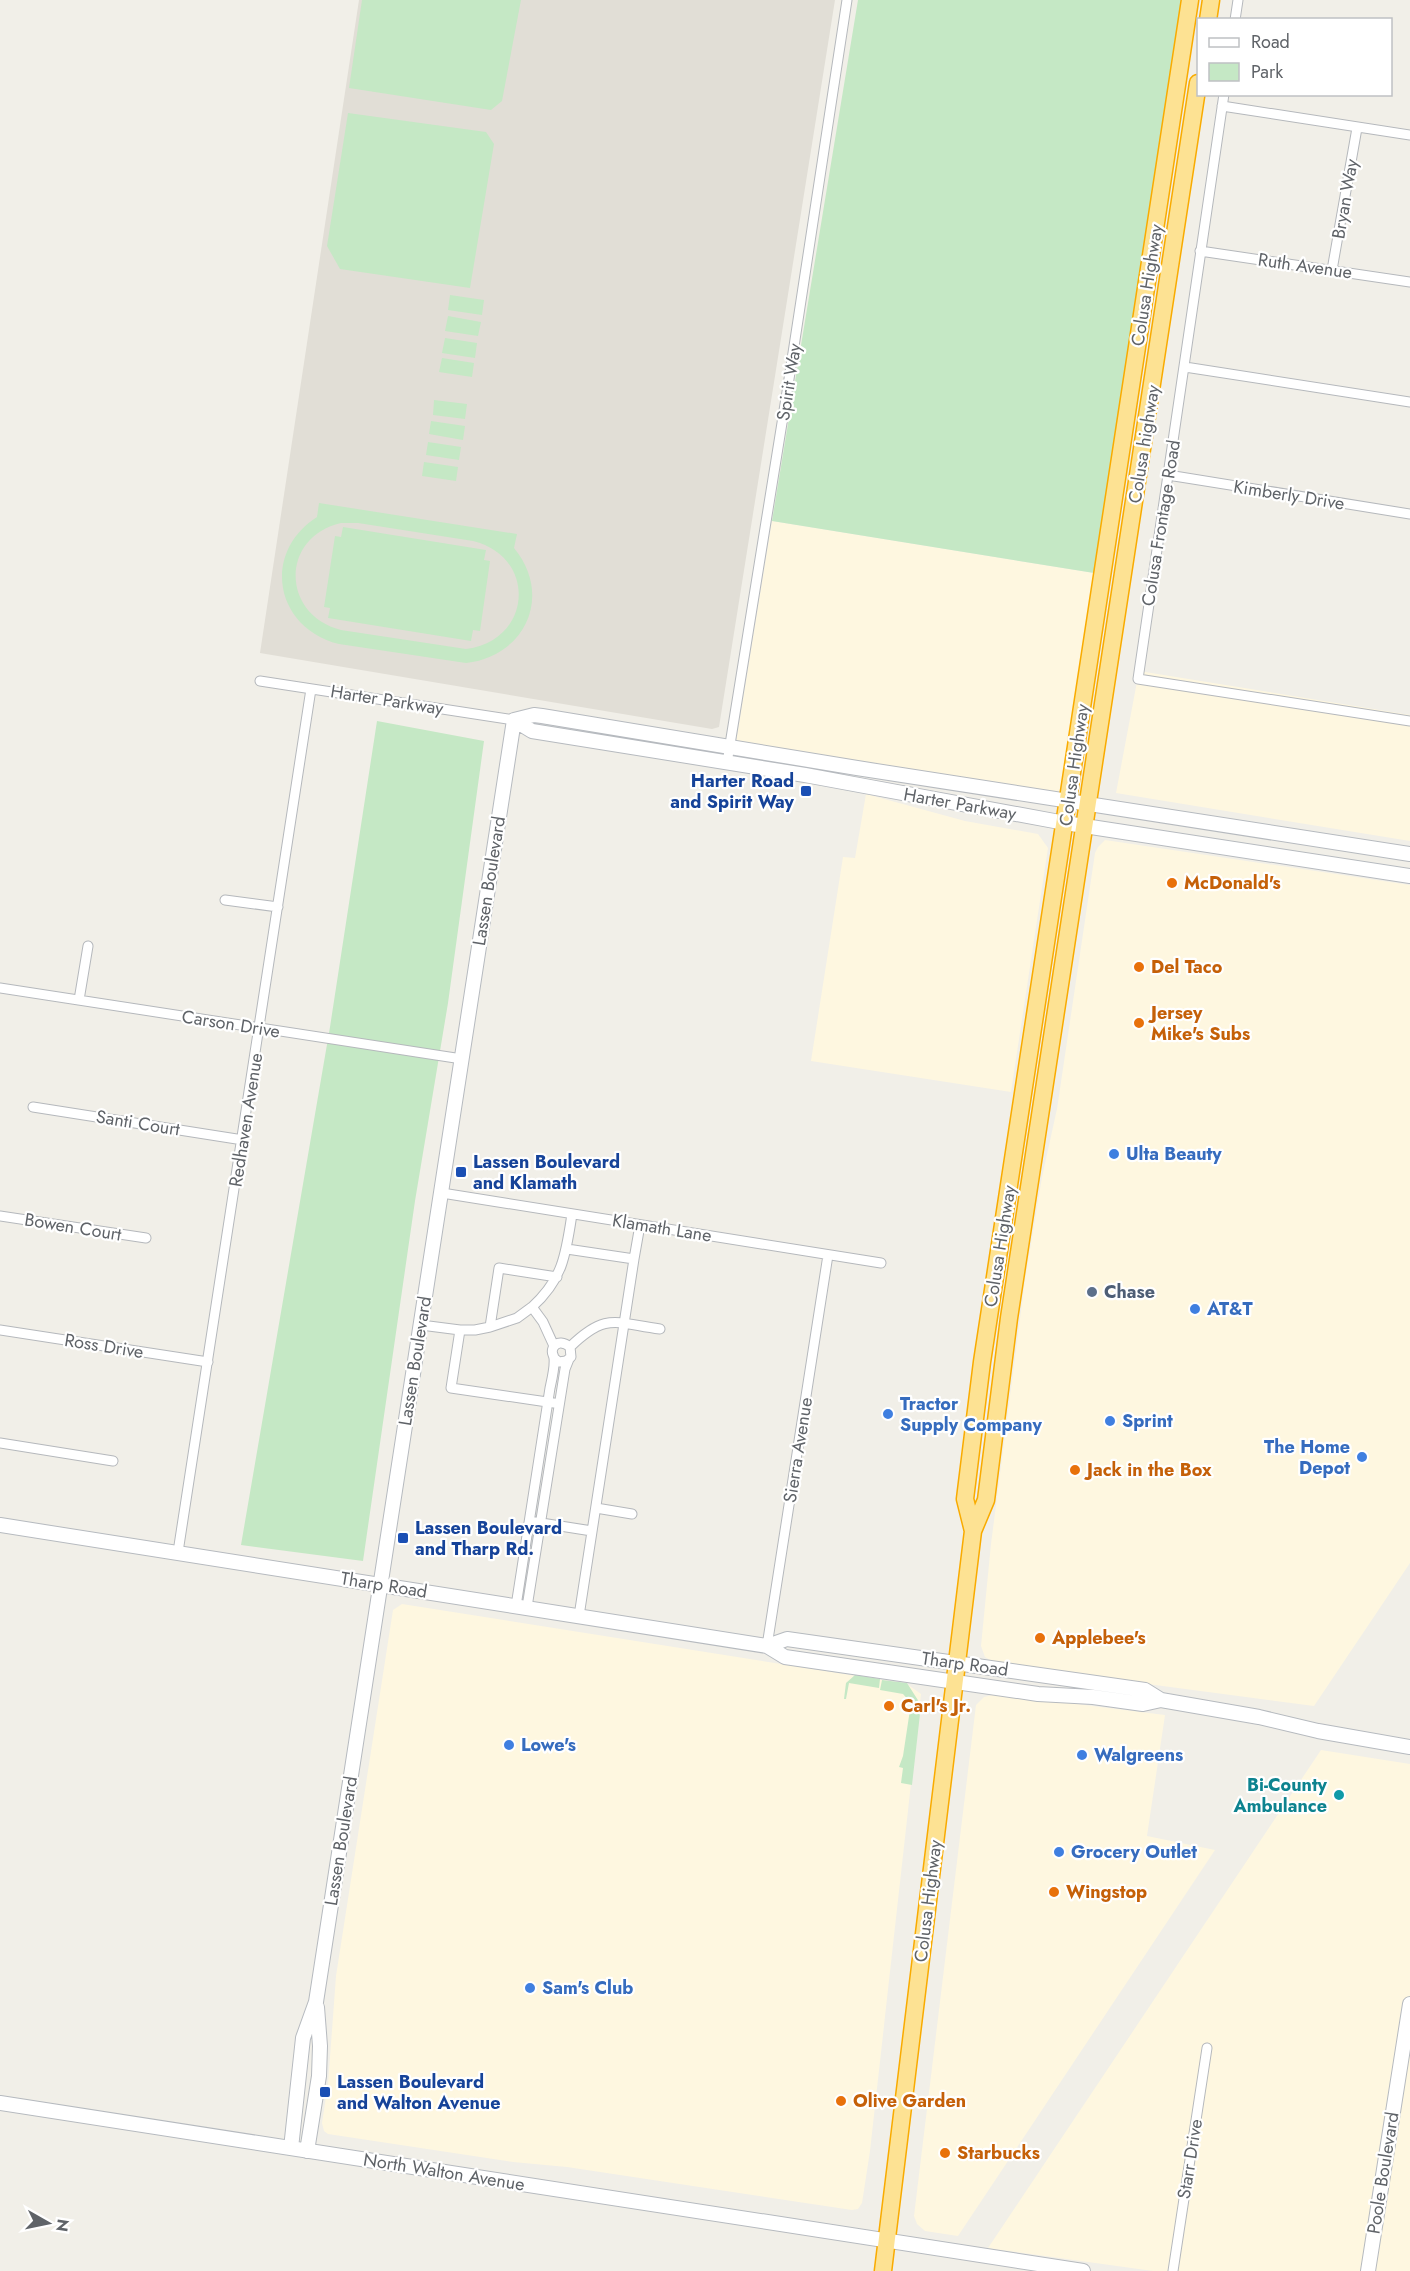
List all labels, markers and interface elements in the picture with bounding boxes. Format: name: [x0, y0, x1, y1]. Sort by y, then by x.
legend: [1197, 18, 1392, 96]
text: Road: [1251, 29, 1290, 55]
text: Park: [1251, 59, 1283, 85]
street label: Bryan Way: [1325, 157, 1365, 241]
street label: Colusa Highway: [1125, 222, 1169, 348]
street label: Ruth Avenue: [1256, 247, 1354, 285]
street label: Spirit Way: [770, 341, 808, 422]
street label: Colusa highway: [1122, 383, 1166, 505]
street label: Colusa Frontage Road: [1135, 438, 1187, 608]
street label: Kimberly Drive: [1232, 473, 1346, 517]
street label: Harter Parkway: [329, 678, 445, 722]
street label: Colusa Highway: [1053, 702, 1095, 828]
place label: Harter Road and Spirit Way: [670, 768, 795, 815]
street label: Harter Parkway: [902, 781, 1018, 827]
marker: Harter Road and Spirit Way: [799, 784, 813, 798]
street label: Lassen Boulevard: [466, 814, 512, 948]
place label: McDonald's: [1184, 870, 1281, 896]
marker: McDonald's: [1165, 876, 1179, 890]
place label: Del Taco: [1151, 954, 1223, 980]
marker: Del Taco: [1132, 960, 1146, 974]
place label: Jersey Mike's Subs: [1148, 1000, 1250, 1047]
street label: Carson Drive: [180, 1003, 282, 1045]
marker: Jersey Mike's Subs: [1132, 1016, 1146, 1030]
street label: Redhaven Avenue: [223, 1051, 269, 1189]
street label: Santi Court: [94, 1104, 182, 1143]
place label: Ulta Beauty: [1126, 1141, 1222, 1167]
marker: Ulta Beauty: [1107, 1147, 1121, 1161]
place label: Lassen Boulevard and Klamath: [473, 1149, 620, 1196]
marker: Lassen Boulevard and Klamath: [454, 1165, 468, 1179]
street label: Colusa Highway: [978, 1183, 1022, 1309]
street label: Bowen Court: [23, 1207, 124, 1248]
street label: Klamath Lane: [610, 1207, 714, 1249]
place label: Chase: [1104, 1279, 1155, 1305]
marker: Chase: [1085, 1285, 1099, 1299]
street label: Lassen Boulevard: [392, 1294, 438, 1428]
place label: AT&T: [1206, 1296, 1254, 1322]
marker: AT&T: [1188, 1302, 1202, 1316]
street label: Ross Drive: [63, 1327, 145, 1365]
place label: Tractor Supply Company: [900, 1391, 1043, 1438]
street label: Sierra Avenue: [777, 1395, 819, 1505]
marker: Tractor Supply Company: [881, 1407, 895, 1421]
place label: Sprint: [1122, 1408, 1173, 1434]
marker: Sprint: [1103, 1414, 1117, 1428]
place label: The Home Depot: [1264, 1434, 1350, 1481]
marker: The Home Depot: [1355, 1450, 1369, 1464]
place label: Jack in the Box: [1084, 1457, 1212, 1483]
marker: Jack in the Box: [1068, 1463, 1082, 1477]
place label: Lassen Boulevard and Tharp Rd.: [415, 1515, 562, 1562]
marker: Lassen Boulevard and Tharp Rd.: [396, 1531, 410, 1545]
street label: Tharp Road: [339, 1565, 429, 1605]
place label: Applebee's: [1051, 1625, 1146, 1651]
marker: Applebee's: [1033, 1631, 1047, 1645]
street label: Tharp Road: [920, 1645, 1010, 1683]
place label: Carl's Jr.: [901, 1693, 971, 1719]
marker: Carl's Jr.: [882, 1699, 896, 1713]
place label: Lowe's: [521, 1732, 576, 1758]
marker: Lowe's: [502, 1738, 516, 1752]
place label: Walgreens: [1094, 1742, 1183, 1768]
marker: Walgreens: [1075, 1748, 1089, 1762]
place label: Bi-County Ambulance: [1232, 1772, 1328, 1819]
street label: Lassen Boulevard: [318, 1774, 364, 1908]
marker: Bi-County Ambulance: [1332, 1788, 1346, 1802]
street label: Colusa Highway: [908, 1838, 948, 1964]
place label: Grocery Outlet: [1071, 1839, 1197, 1865]
marker: Grocery Outlet: [1052, 1845, 1066, 1859]
place label: Wingstop: [1066, 1879, 1147, 1905]
marker: Wingstop: [1047, 1885, 1061, 1899]
place label: Sam's Club: [542, 1975, 633, 2001]
marker: Sam's Club: [523, 1981, 537, 1995]
place label: Lassen Boulevard and Walton Avenue: [337, 2069, 500, 2116]
marker: Lassen Boulevard and Walton Avenue: [318, 2085, 332, 2099]
place label: Olive Garden: [853, 2088, 966, 2114]
marker: Olive Garden: [834, 2094, 848, 2108]
street label: Poole Boulevard: [1361, 2110, 1405, 2236]
street label: Starr Drive: [1171, 2117, 1209, 2201]
place label: Starbucks: [957, 2140, 1040, 2166]
street label: North Walton Avenue: [361, 2146, 527, 2198]
marker: Starbucks: [938, 2146, 952, 2160]
north arrow: [18, 2193, 78, 2253]
text: N: [50, 2217, 75, 2233]

